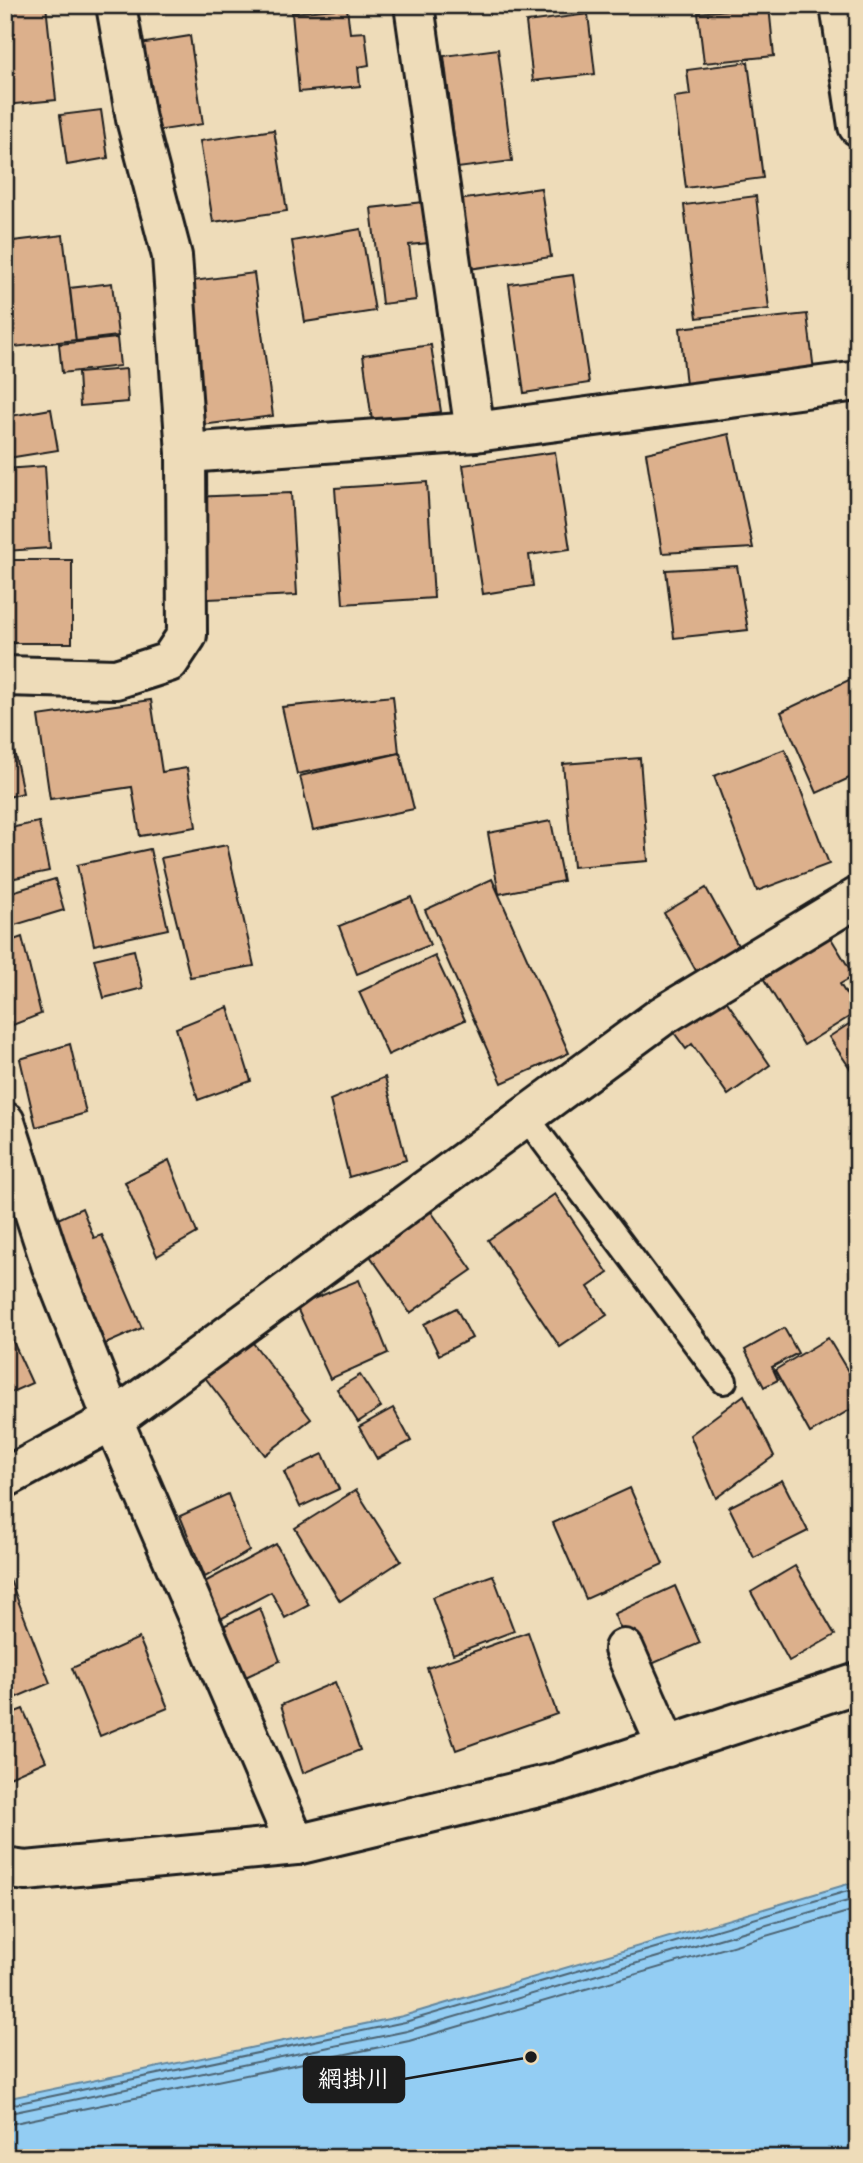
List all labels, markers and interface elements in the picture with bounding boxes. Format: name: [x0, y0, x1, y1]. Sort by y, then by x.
callout: 網掛川: [304, 2057, 404, 2102]
text: 網掛川: [318, 2064, 390, 2099]

